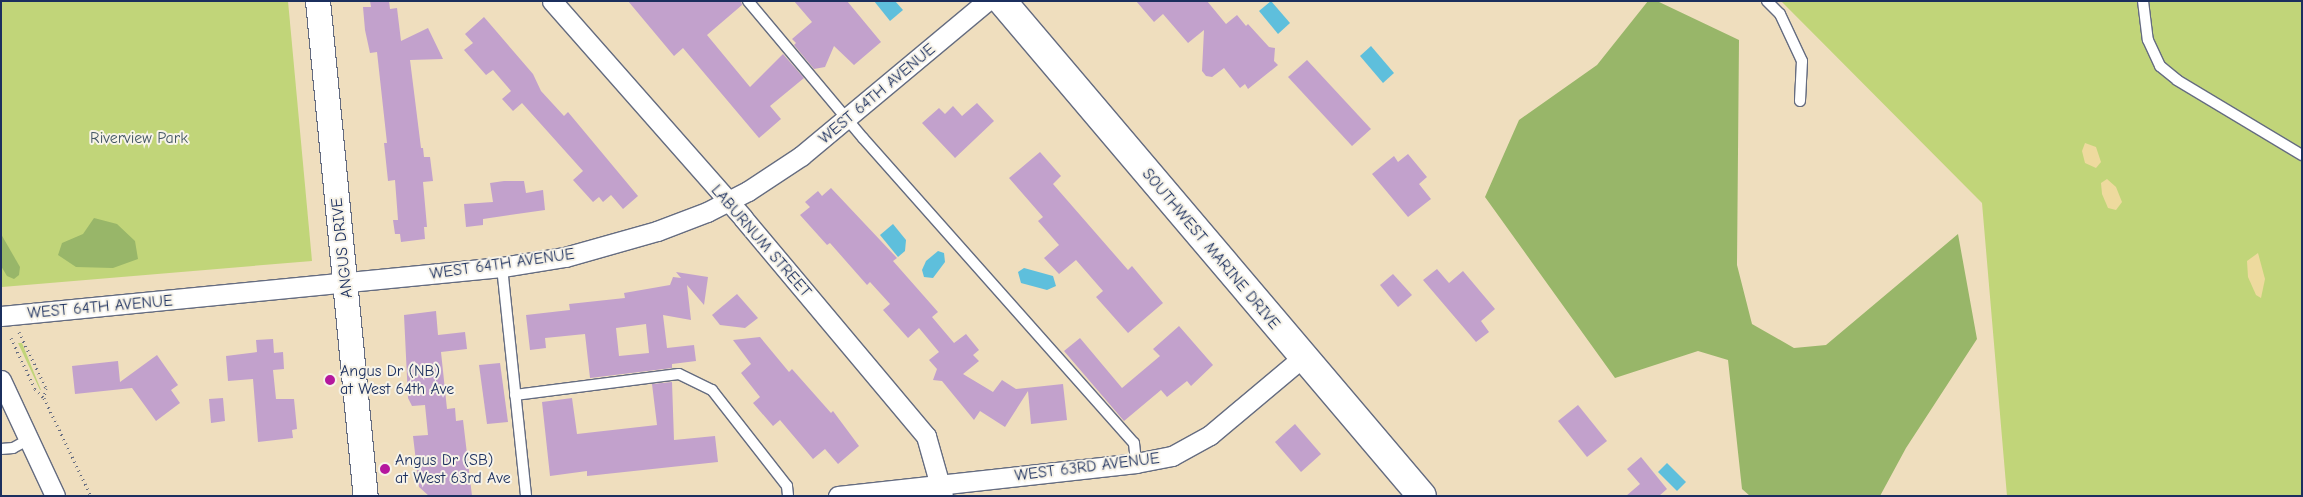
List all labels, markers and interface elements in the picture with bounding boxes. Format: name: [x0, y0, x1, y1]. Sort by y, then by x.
street label: WEST 64TH AVENUE: [815, 40, 939, 148]
park label: Riverview Park: [90, 128, 188, 148]
street label: SOUTHWEST MARINE DRIVE: [1138, 165, 1284, 333]
street label: LABURNUM STREET: [707, 181, 815, 301]
street label: ANGUS DRIVE: [327, 197, 357, 299]
street label: WEST 64TH AVENUE: [428, 244, 576, 284]
street label: WEST 64TH AVENUE: [27, 291, 173, 323]
place label: Angus Dr (NB) at West 64th Ave: [340, 361, 454, 399]
marker: Angus Dr (NB) at West 64th Ave: [324, 374, 336, 386]
street label: WEST 63RD AVENUE: [1013, 449, 1161, 485]
place label: Angus Dr (SB) at West 63rd Ave: [395, 450, 511, 488]
marker: Angus Dr (SB) at West 63rd Ave: [379, 463, 391, 475]

